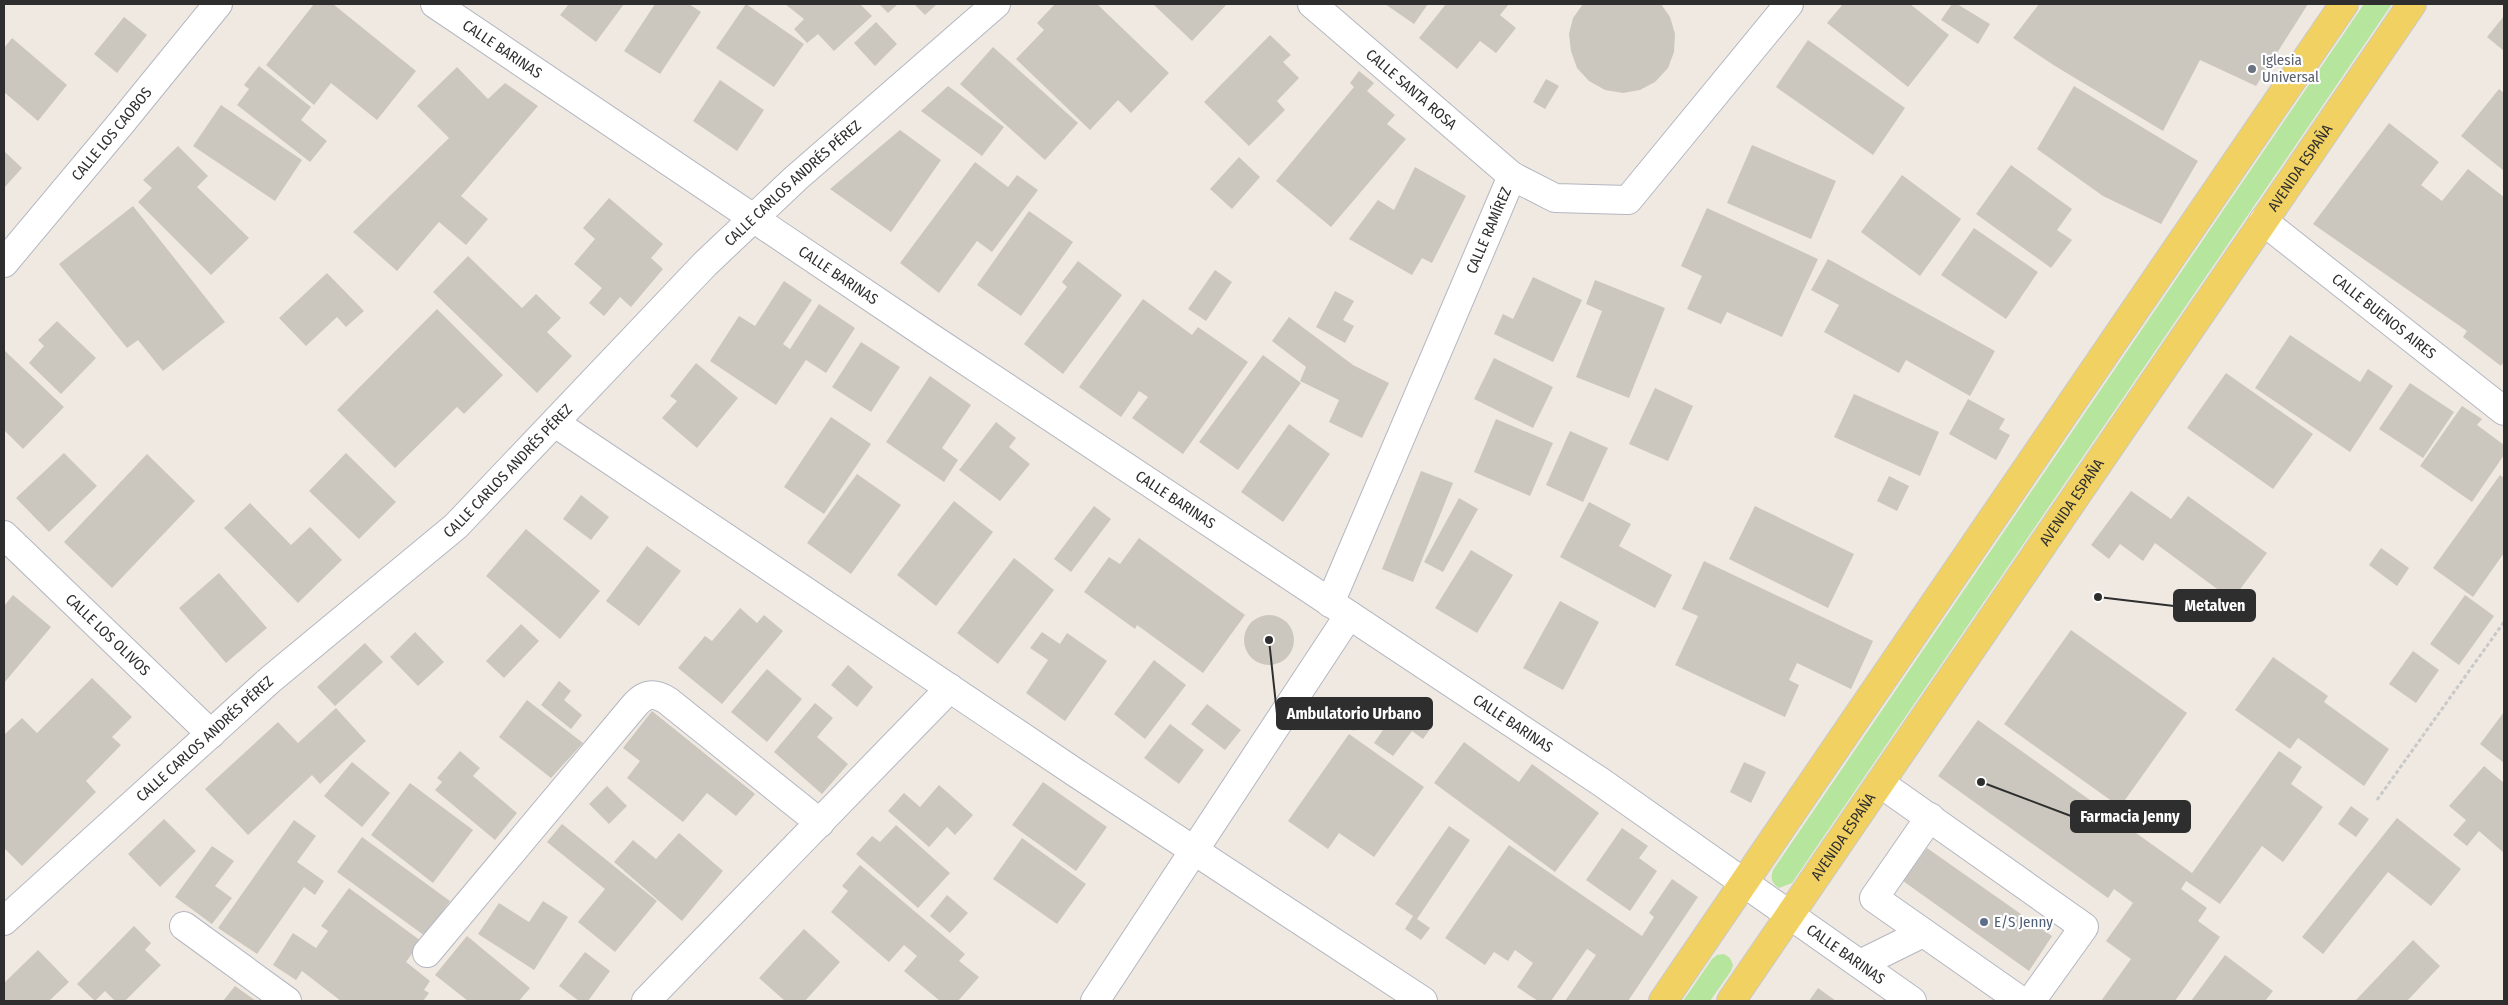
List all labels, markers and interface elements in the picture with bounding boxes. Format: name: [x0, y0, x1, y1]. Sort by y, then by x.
street label: CALLE BARINAS: [459, 16, 545, 82]
street label: CALLE SANTA ROSA: [1362, 45, 1461, 134]
place label: Iglesia Universal: [2262, 51, 2319, 86]
marker: Iglesia Universal: [2246, 63, 2258, 75]
street label: CALLE LOS CAOBOS: [68, 84, 155, 184]
street label: CALLE CARLOS ANDRÉS PÉREZ: [721, 117, 865, 250]
street label: AVENIDA ESPAÑA: [2264, 121, 2336, 215]
street label: CALLE RAMÍREZ: [1462, 184, 1515, 276]
street label: CALLE BARINAS: [795, 242, 881, 308]
street label: CALLE BUENOS AIRES: [2328, 270, 2440, 363]
street label: CALLE CARLOS ANDRÉS PÉREZ: [440, 400, 576, 542]
street label: AVENIDA ESPAÑA: [2036, 455, 2108, 549]
street label: CALLE BARINAS: [1132, 467, 1219, 533]
street label: CALLE LOS OLIVOS: [62, 590, 154, 679]
callout: Metalven: [2174, 590, 2255, 621]
text: Metalven: [2185, 596, 2246, 615]
street label: CALLE CARLOS ANDRÉS PÉREZ: [133, 672, 277, 806]
street label: CALLE BARINAS: [1470, 691, 1556, 756]
callout: Ambulatorio Urbano: [1277, 698, 1432, 729]
text: Ambulatorio Urbano: [1286, 704, 1422, 723]
street label: AVENIDA ESPAÑA: [1807, 790, 1879, 884]
callout: Farmacia Jenny: [2071, 801, 2190, 832]
text: Farmacia Jenny: [2080, 807, 2180, 826]
place label: E/S Jenny: [1994, 913, 2053, 931]
marker: E/S Jenny: [1978, 916, 1990, 928]
street label: CALLE BARINAS: [1803, 920, 1888, 988]

